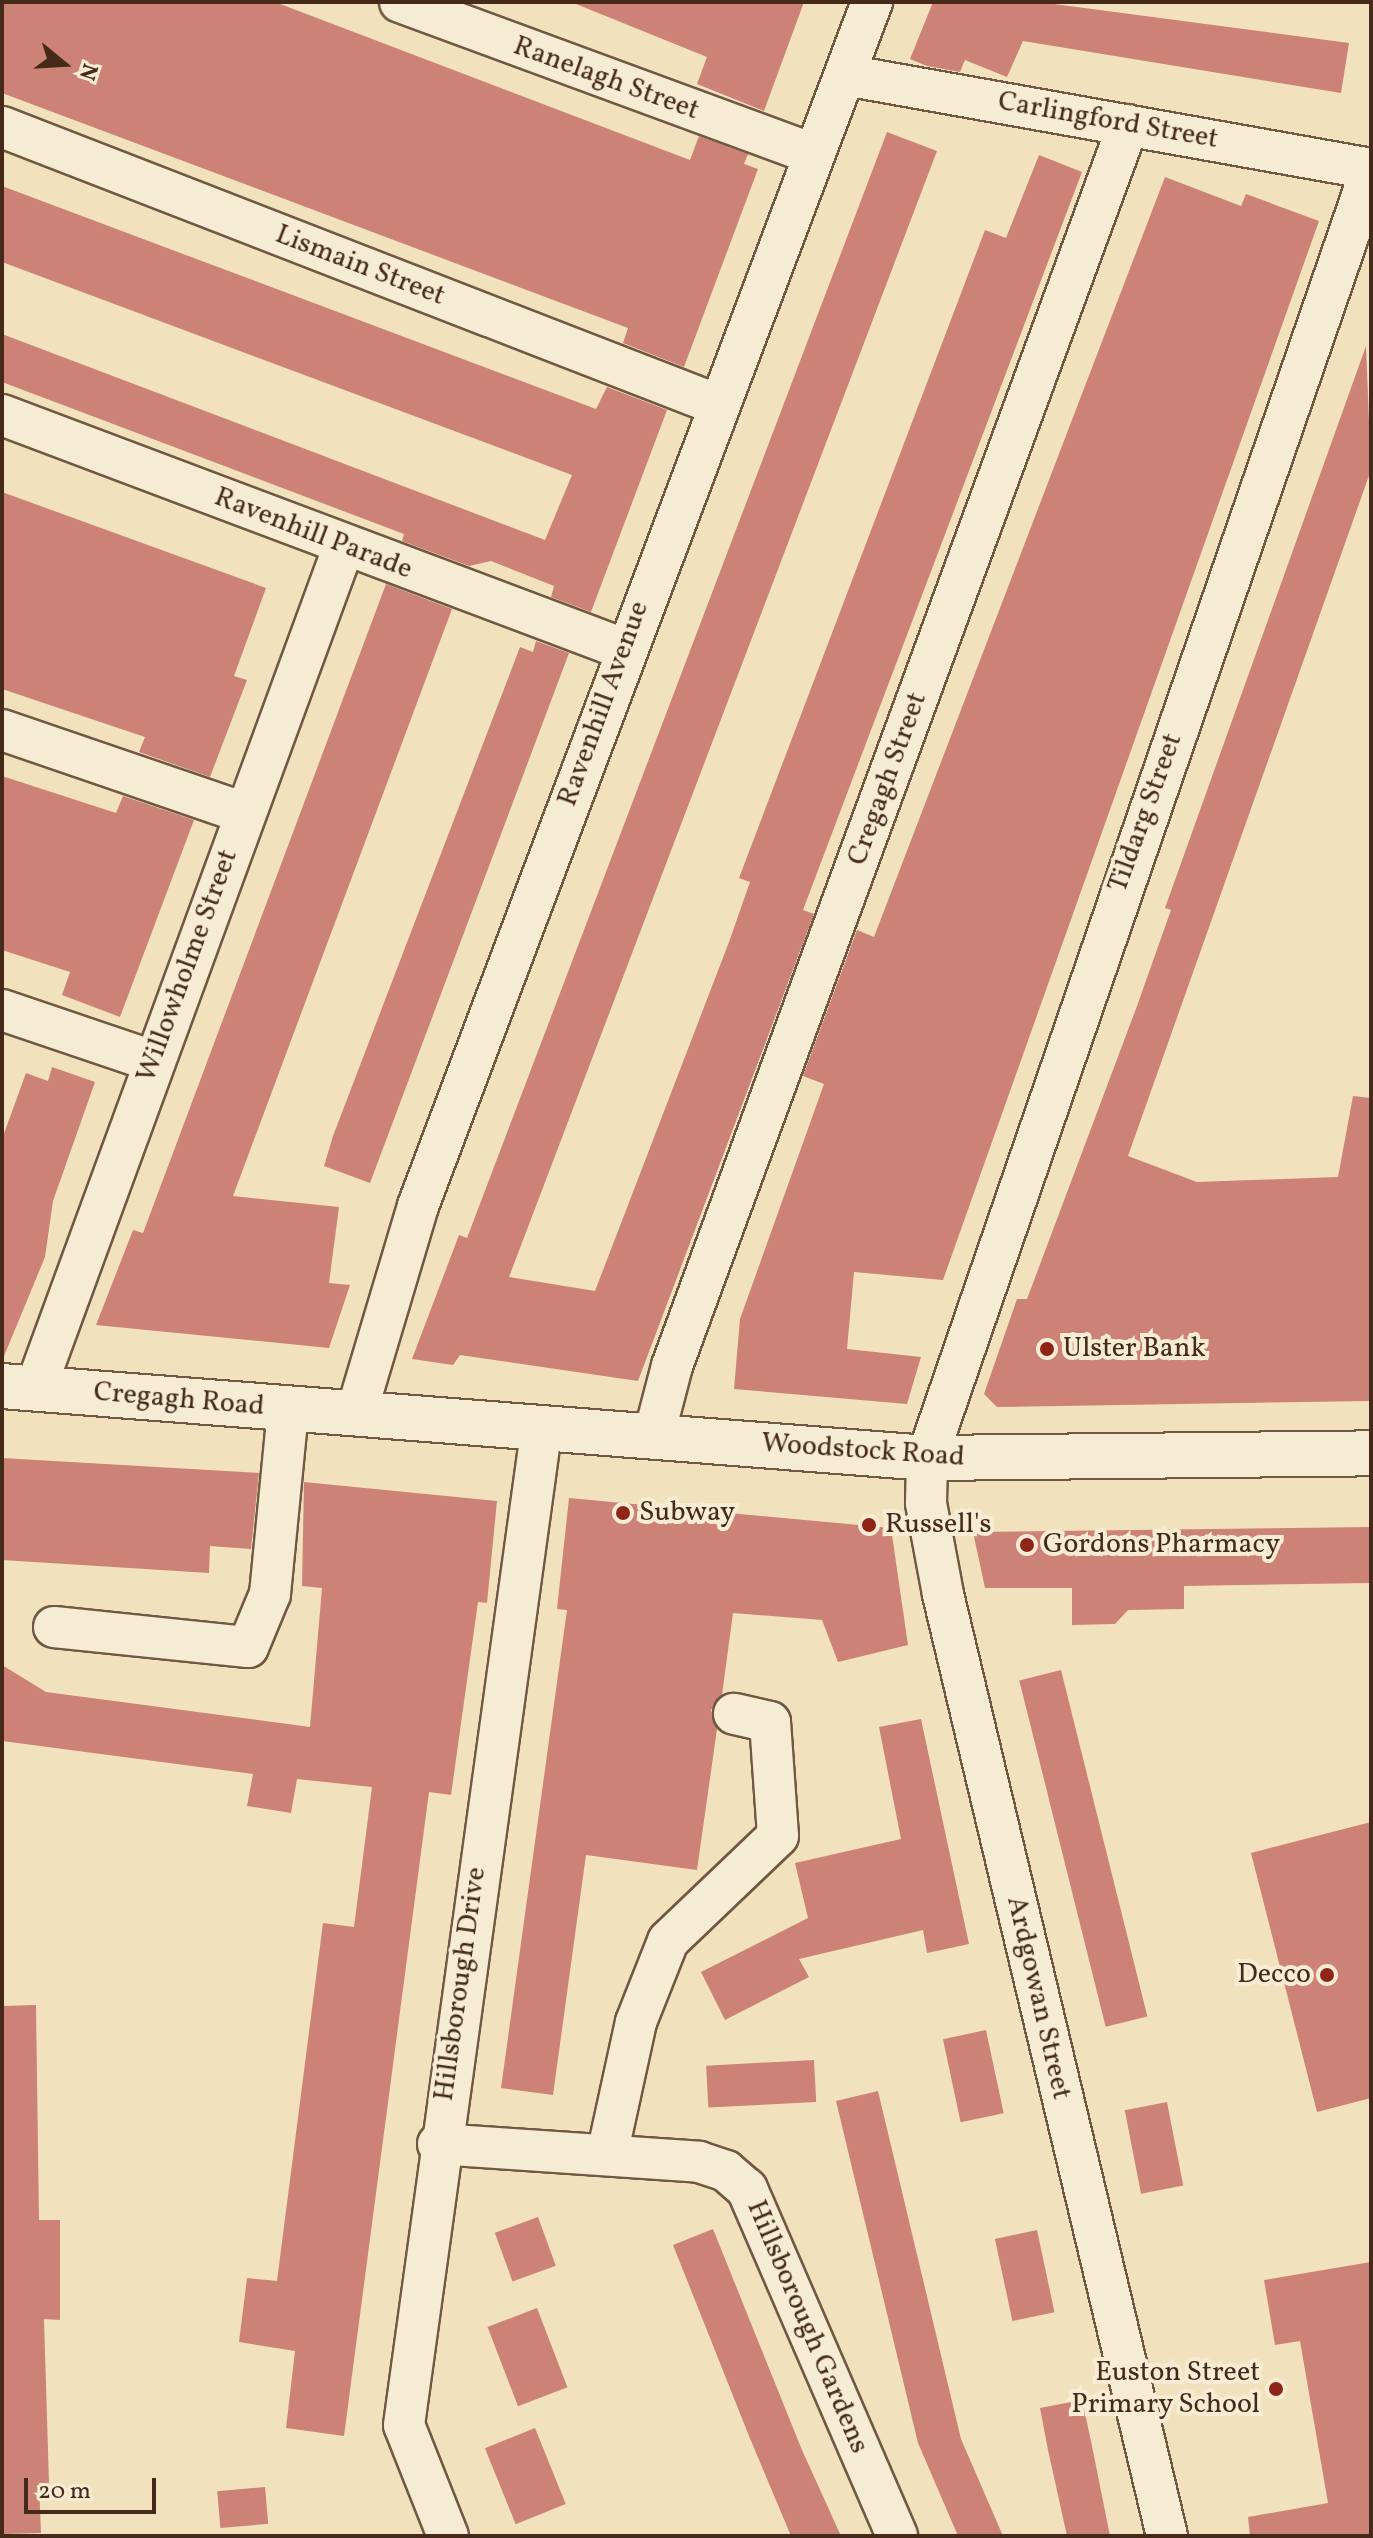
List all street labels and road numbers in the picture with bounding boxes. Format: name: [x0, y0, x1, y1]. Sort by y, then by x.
street label: Ranelagh Street: [508, 30, 704, 128]
street label: Carlingford Street: [995, 85, 1221, 157]
street label: Lismain Street: [270, 218, 450, 314]
street label: Ravenhill Parade: [209, 481, 417, 587]
street label: Ravenhill Avenue: [551, 597, 657, 811]
street label: Cregagh Street: [841, 688, 935, 870]
street label: Tildarg Street: [1102, 729, 1190, 897]
street label: Willowholme Street: [130, 845, 246, 1087]
street label: Cregagh Road: [92, 1376, 266, 1424]
street label: Woodstock Road: [760, 1427, 966, 1475]
street label: Hillsborough Drive: [428, 1865, 494, 2103]
street label: Ardgowan Street: [998, 1893, 1078, 2103]
street label: Hillsborough Gardens: [739, 2196, 875, 2458]

